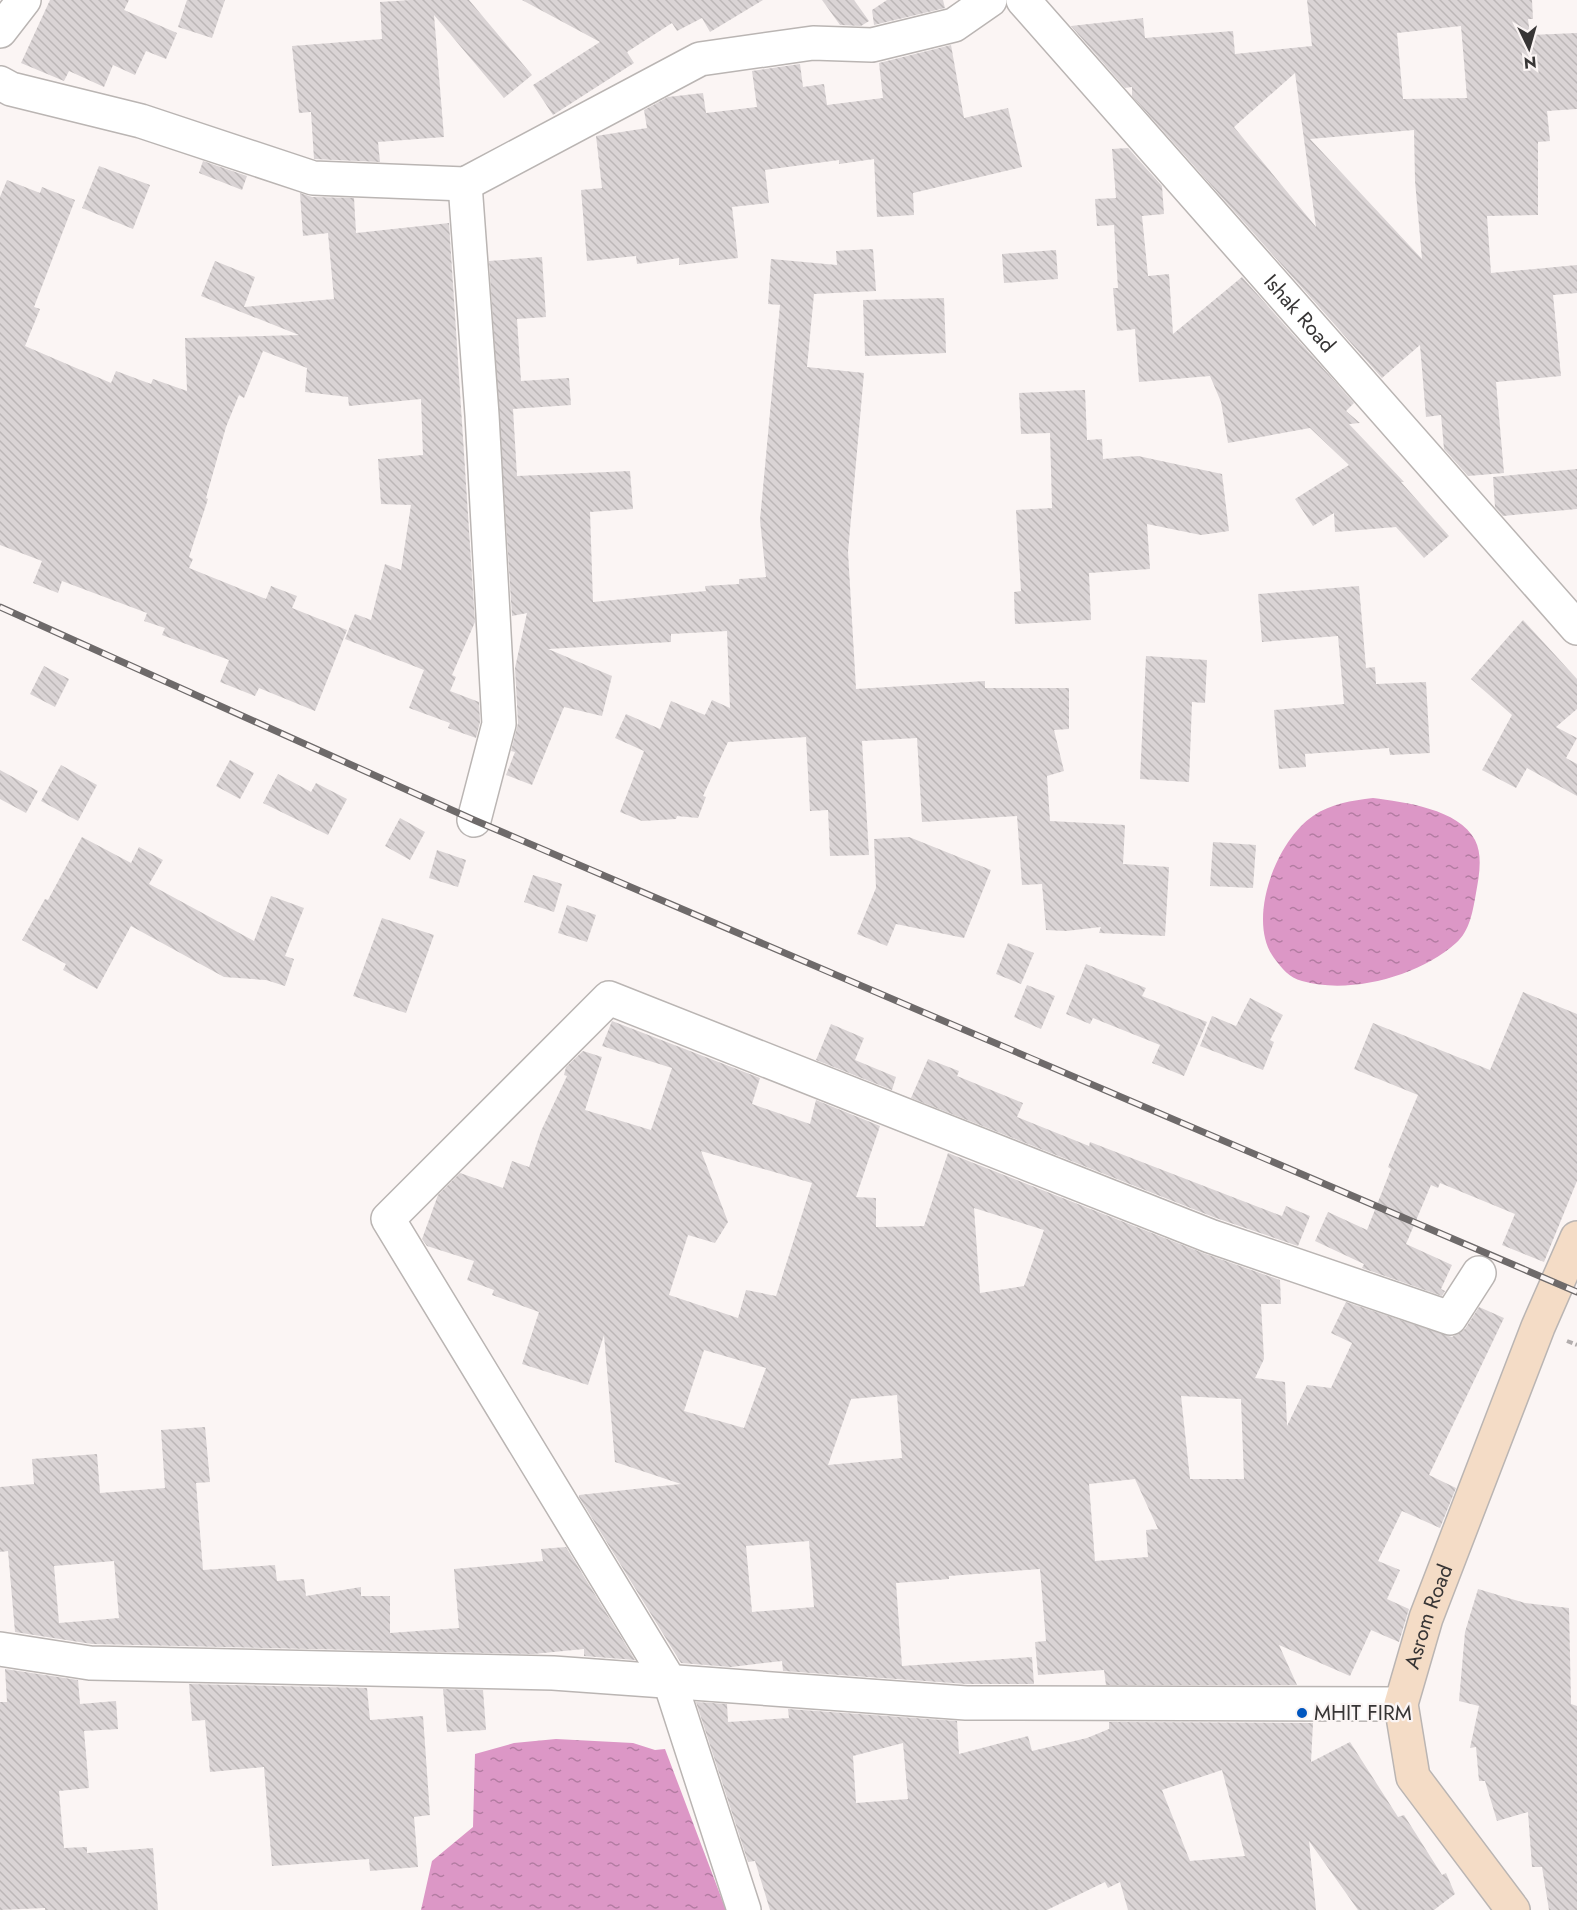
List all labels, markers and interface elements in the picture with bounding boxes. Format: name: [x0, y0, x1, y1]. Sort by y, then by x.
north arrow: [1499, 18, 1559, 78]
text: N: [1523, 50, 1538, 74]
street label: Ishak Road: [1257, 268, 1342, 359]
street label: Asrom Road: [1397, 1560, 1460, 1672]
place label: MHIT FIRM: [1314, 1698, 1412, 1728]
marker: MHIT FIRM: [1295, 1706, 1309, 1720]

